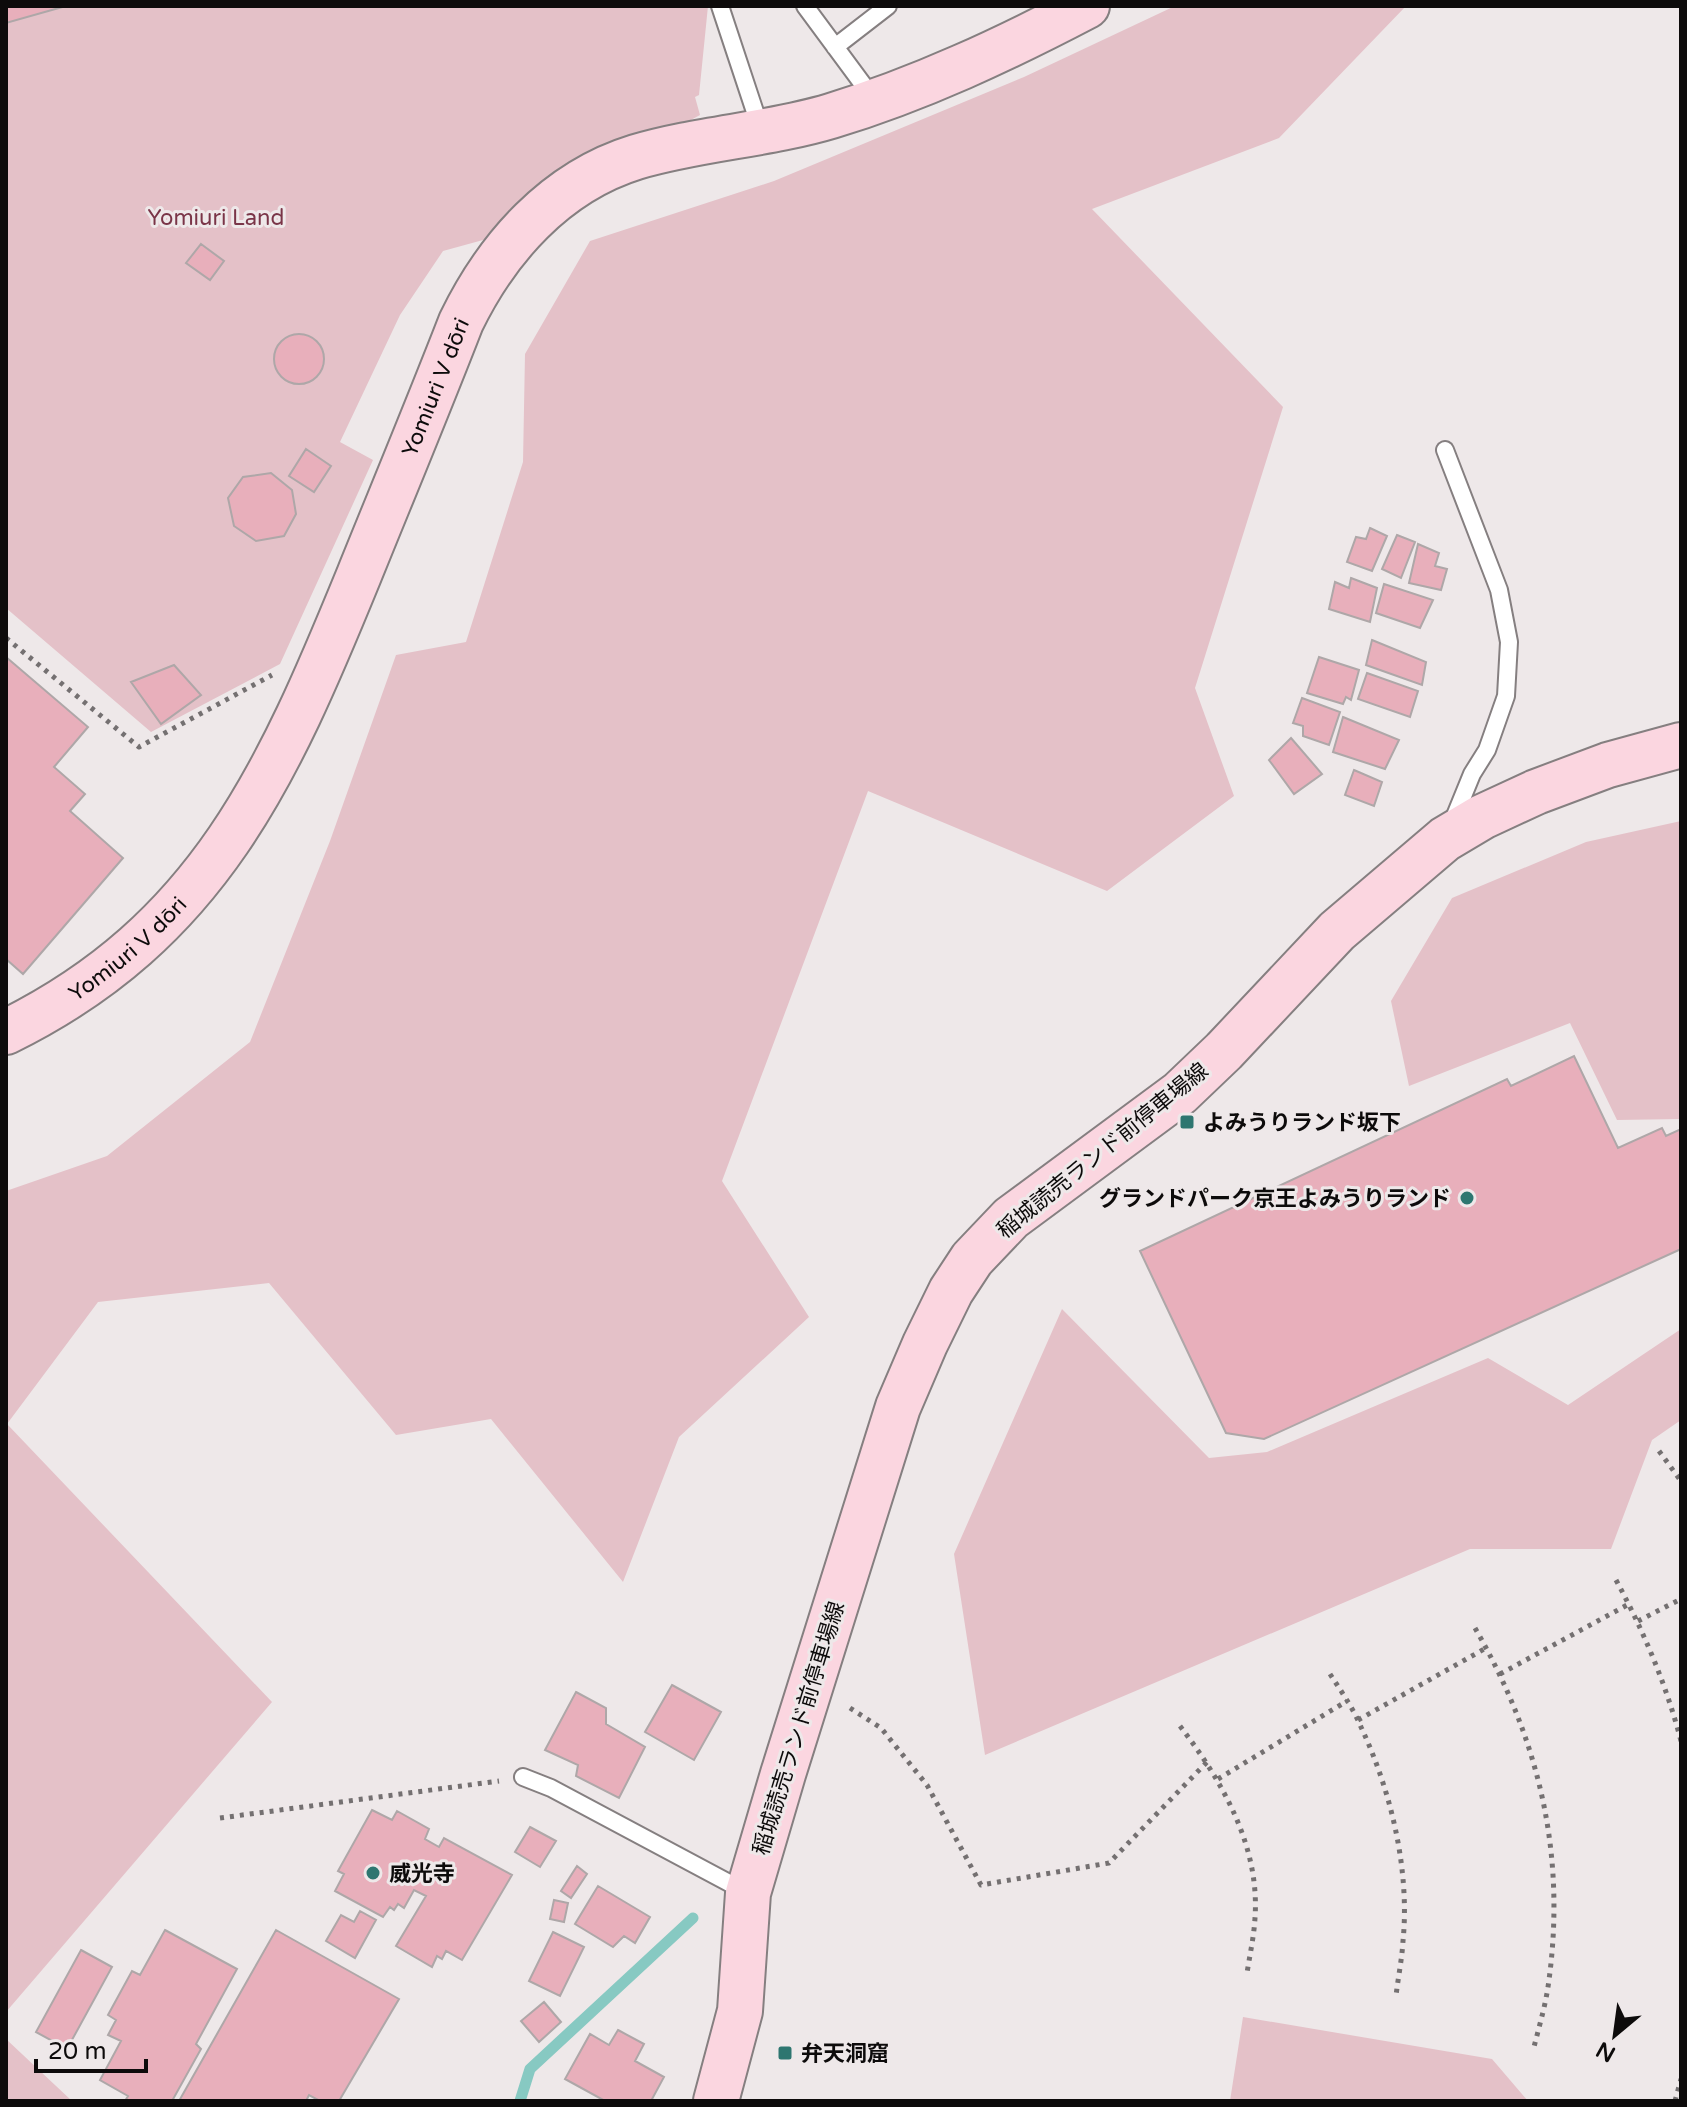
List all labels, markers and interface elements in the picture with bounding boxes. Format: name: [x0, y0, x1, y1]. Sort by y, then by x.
park label: Yomiuri Land: [148, 205, 284, 231]
street label: Yomiuri V dōri: [397, 314, 475, 460]
street label: Yomiuri V dōri: [64, 892, 192, 1007]
street label: 稲城読売ランド前停車場線: [992, 1058, 1213, 1244]
place label: よみうりランド坂下: [1203, 1110, 1401, 1136]
marker: よみうりランド坂下: [1178, 1113, 1196, 1131]
place label: グランドパーク京王よみうりランド: [1099, 1186, 1451, 1212]
marker: グランドパーク京王よみうりランド: [1458, 1189, 1476, 1207]
street label: 稲城読売ランド前停車場線: [748, 1598, 850, 1858]
place label: 威光寺: [389, 1861, 455, 1887]
marker: 威光寺: [364, 1864, 382, 1882]
north arrow: [1575, 1995, 1655, 2075]
scale bar: [36, 2023, 146, 2073]
text: N: [1592, 2036, 1620, 2067]
text: 20 m: [48, 2037, 106, 2066]
place label: 弁天洞窟: [801, 2041, 889, 2067]
marker: 弁天洞窟: [776, 2044, 794, 2062]

